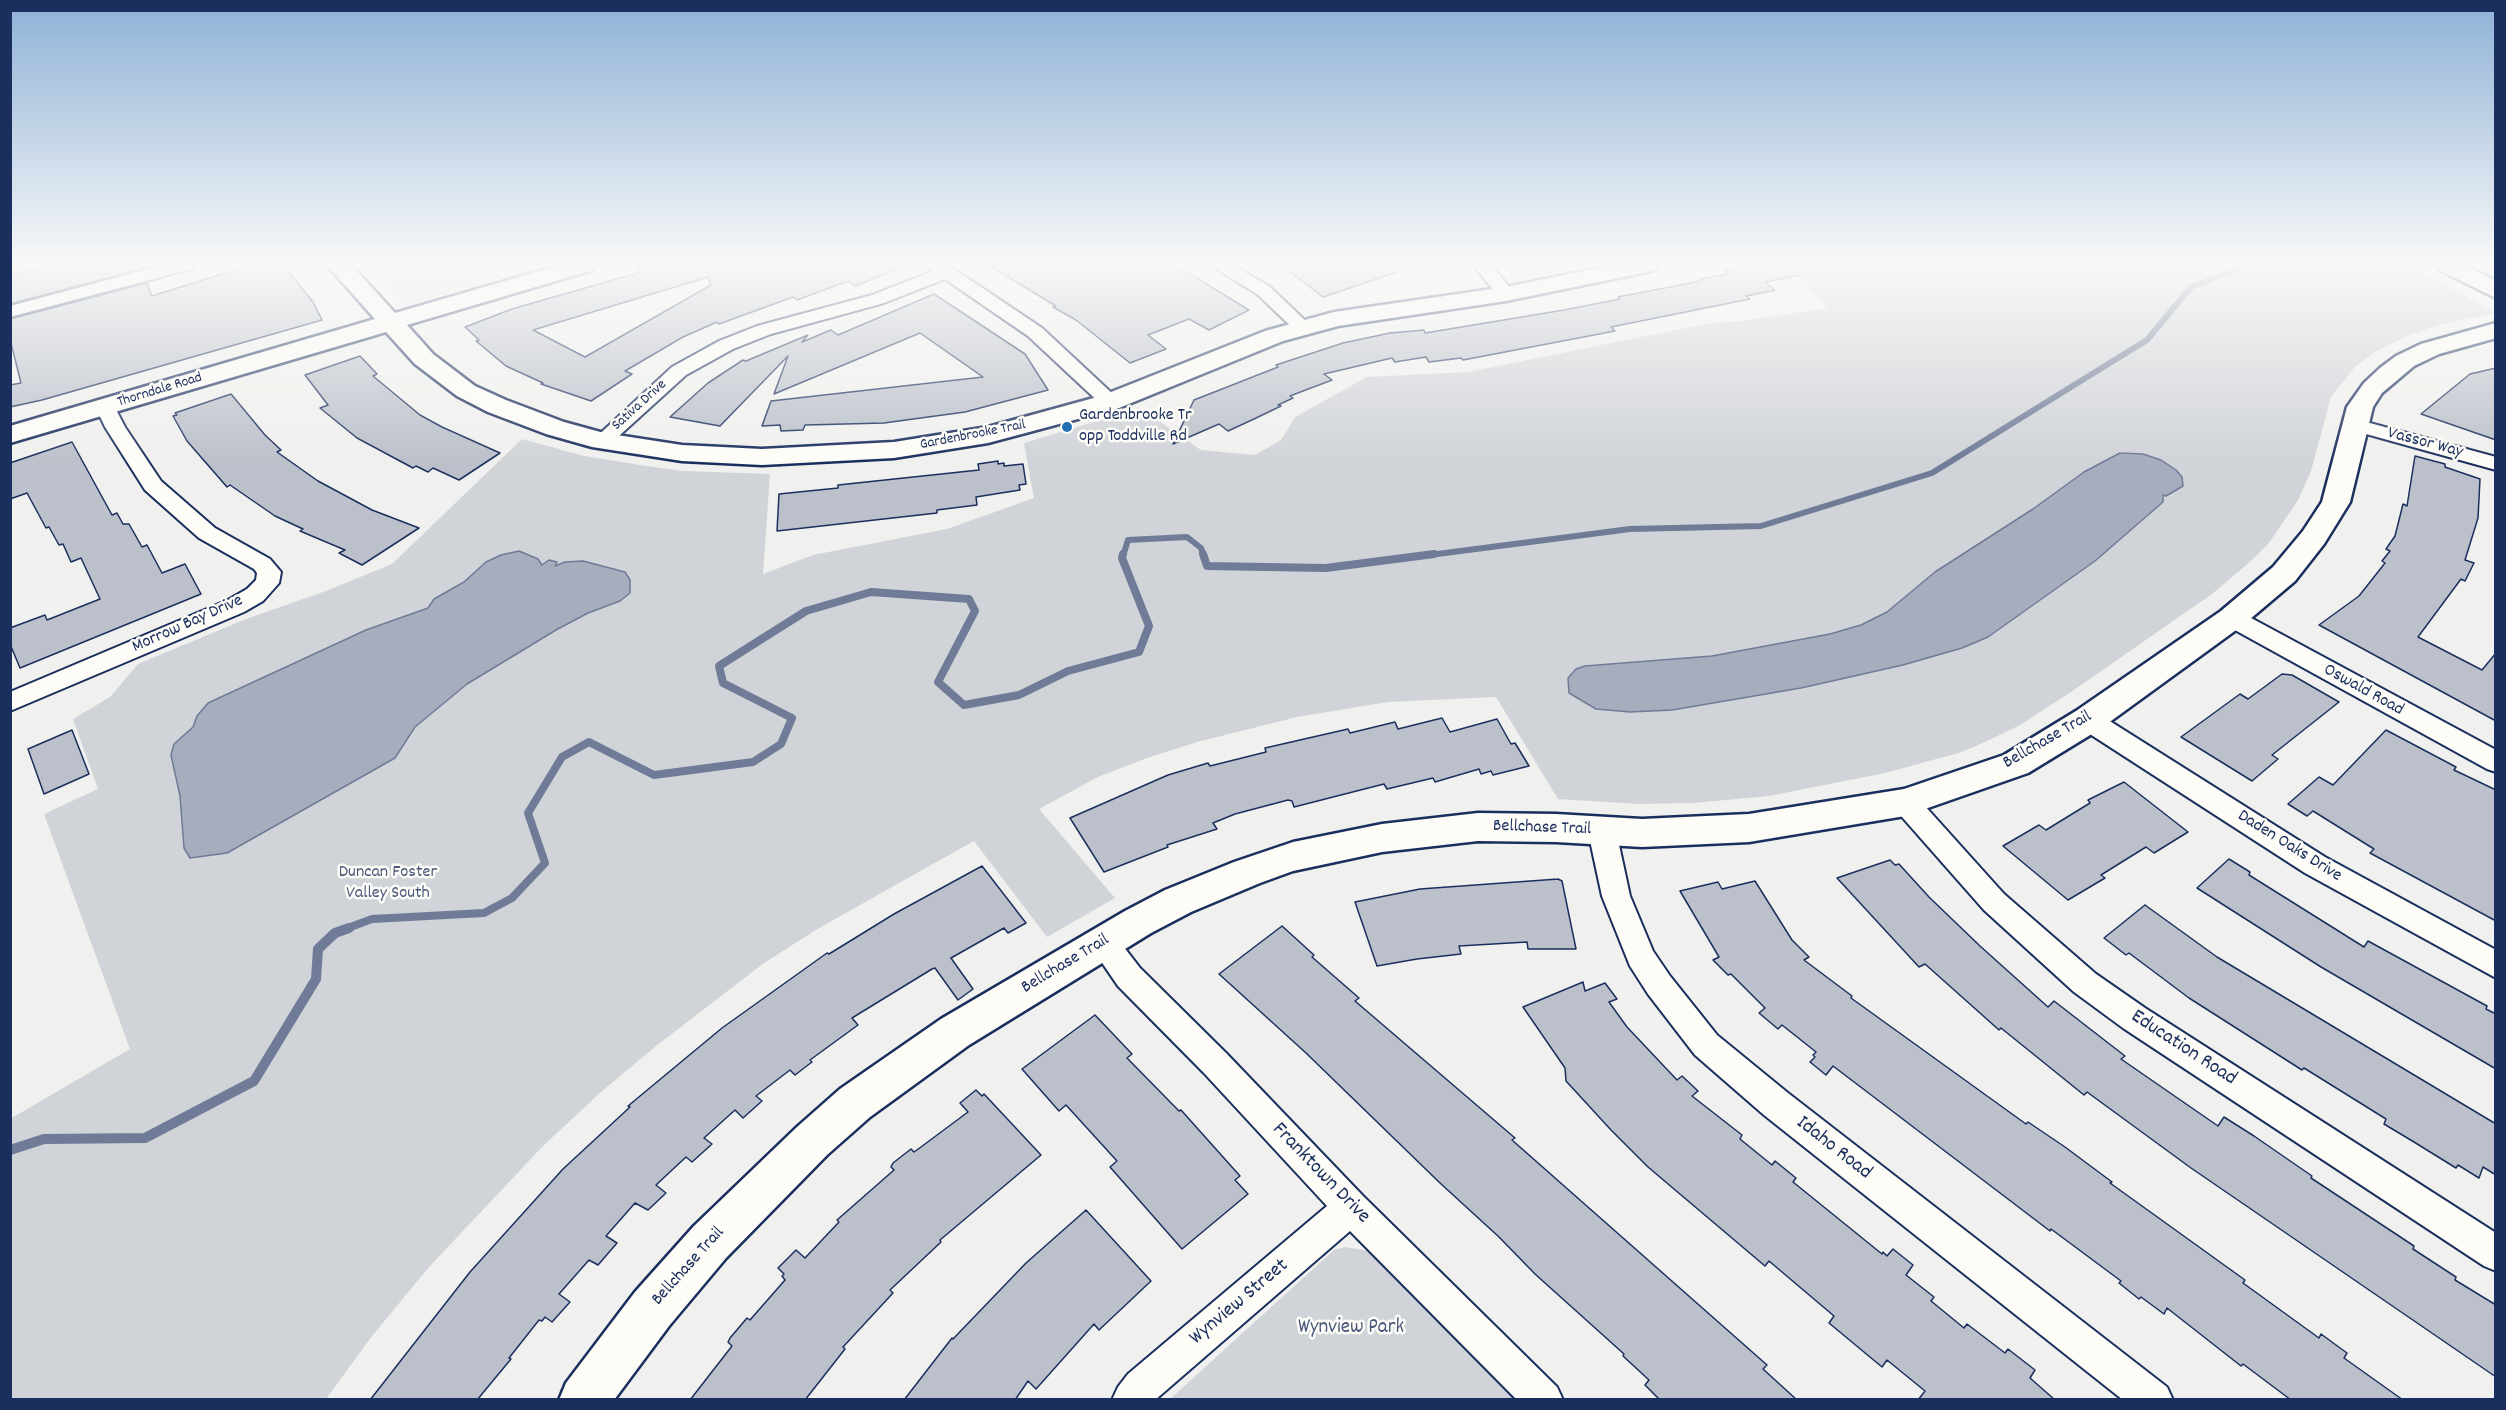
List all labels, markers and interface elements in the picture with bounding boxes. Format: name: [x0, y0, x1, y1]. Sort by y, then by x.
street label: Thorndale Road: [115, 370, 205, 412]
street label: Sativa Drive: [609, 377, 671, 435]
place label: Gardenbrooke Tr opp Toddville Rd: [1079, 406, 1192, 448]
street label: Gardenbrooke Trail: [919, 417, 1027, 455]
marker: Gardenbrooke Tr opp Toddville Rd: [1060, 420, 1074, 434]
street label: Vassor Way: [2385, 424, 2465, 464]
street label: Morrow Bay Drive: [129, 591, 247, 659]
street label: Oswald Road: [2319, 660, 2407, 722]
street label: Bellchase Trail: [2000, 707, 2096, 775]
street label: Daden Oaks Drive: [2233, 806, 2345, 888]
street label: Bellchase Trail: [1492, 816, 1592, 842]
park label: Duncan Foster Valley South: [339, 863, 437, 906]
street label: Bellchase Trail: [1018, 930, 1114, 1000]
street label: Education Road: [2125, 1005, 2241, 1093]
street label: Idaho Road: [1790, 1112, 1876, 1186]
street label: Franktown Drive: [1265, 1118, 1375, 1230]
street label: Bellchase Trail: [648, 1223, 730, 1311]
street label: Wynview Street: [1185, 1254, 1295, 1352]
park label: Wynview Park: [1298, 1316, 1404, 1342]

